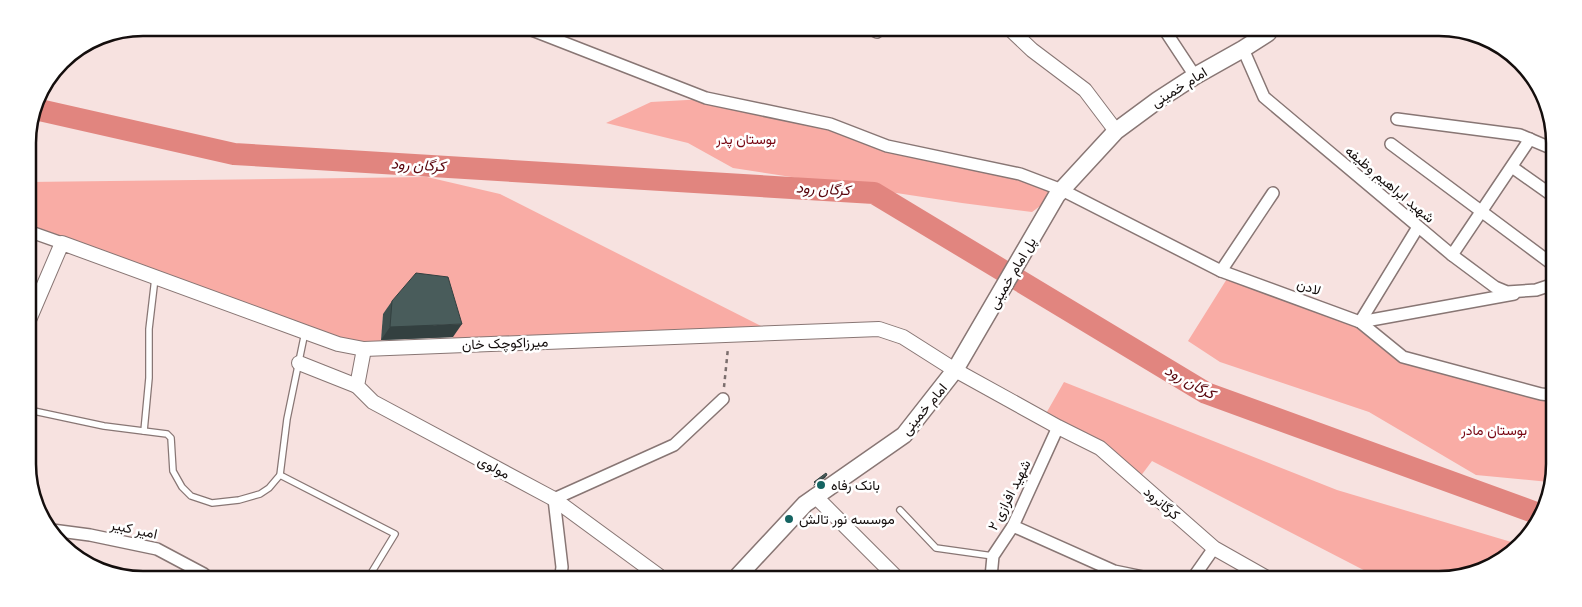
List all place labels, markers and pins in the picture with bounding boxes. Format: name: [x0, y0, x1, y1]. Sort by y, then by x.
place label: بانک رفاه: [831, 477, 880, 494]
marker: بانک رفاه: [815, 479, 827, 491]
place label: موسسه نور تالش: [799, 511, 895, 528]
marker: موسسه نور تالش: [783, 513, 795, 525]

